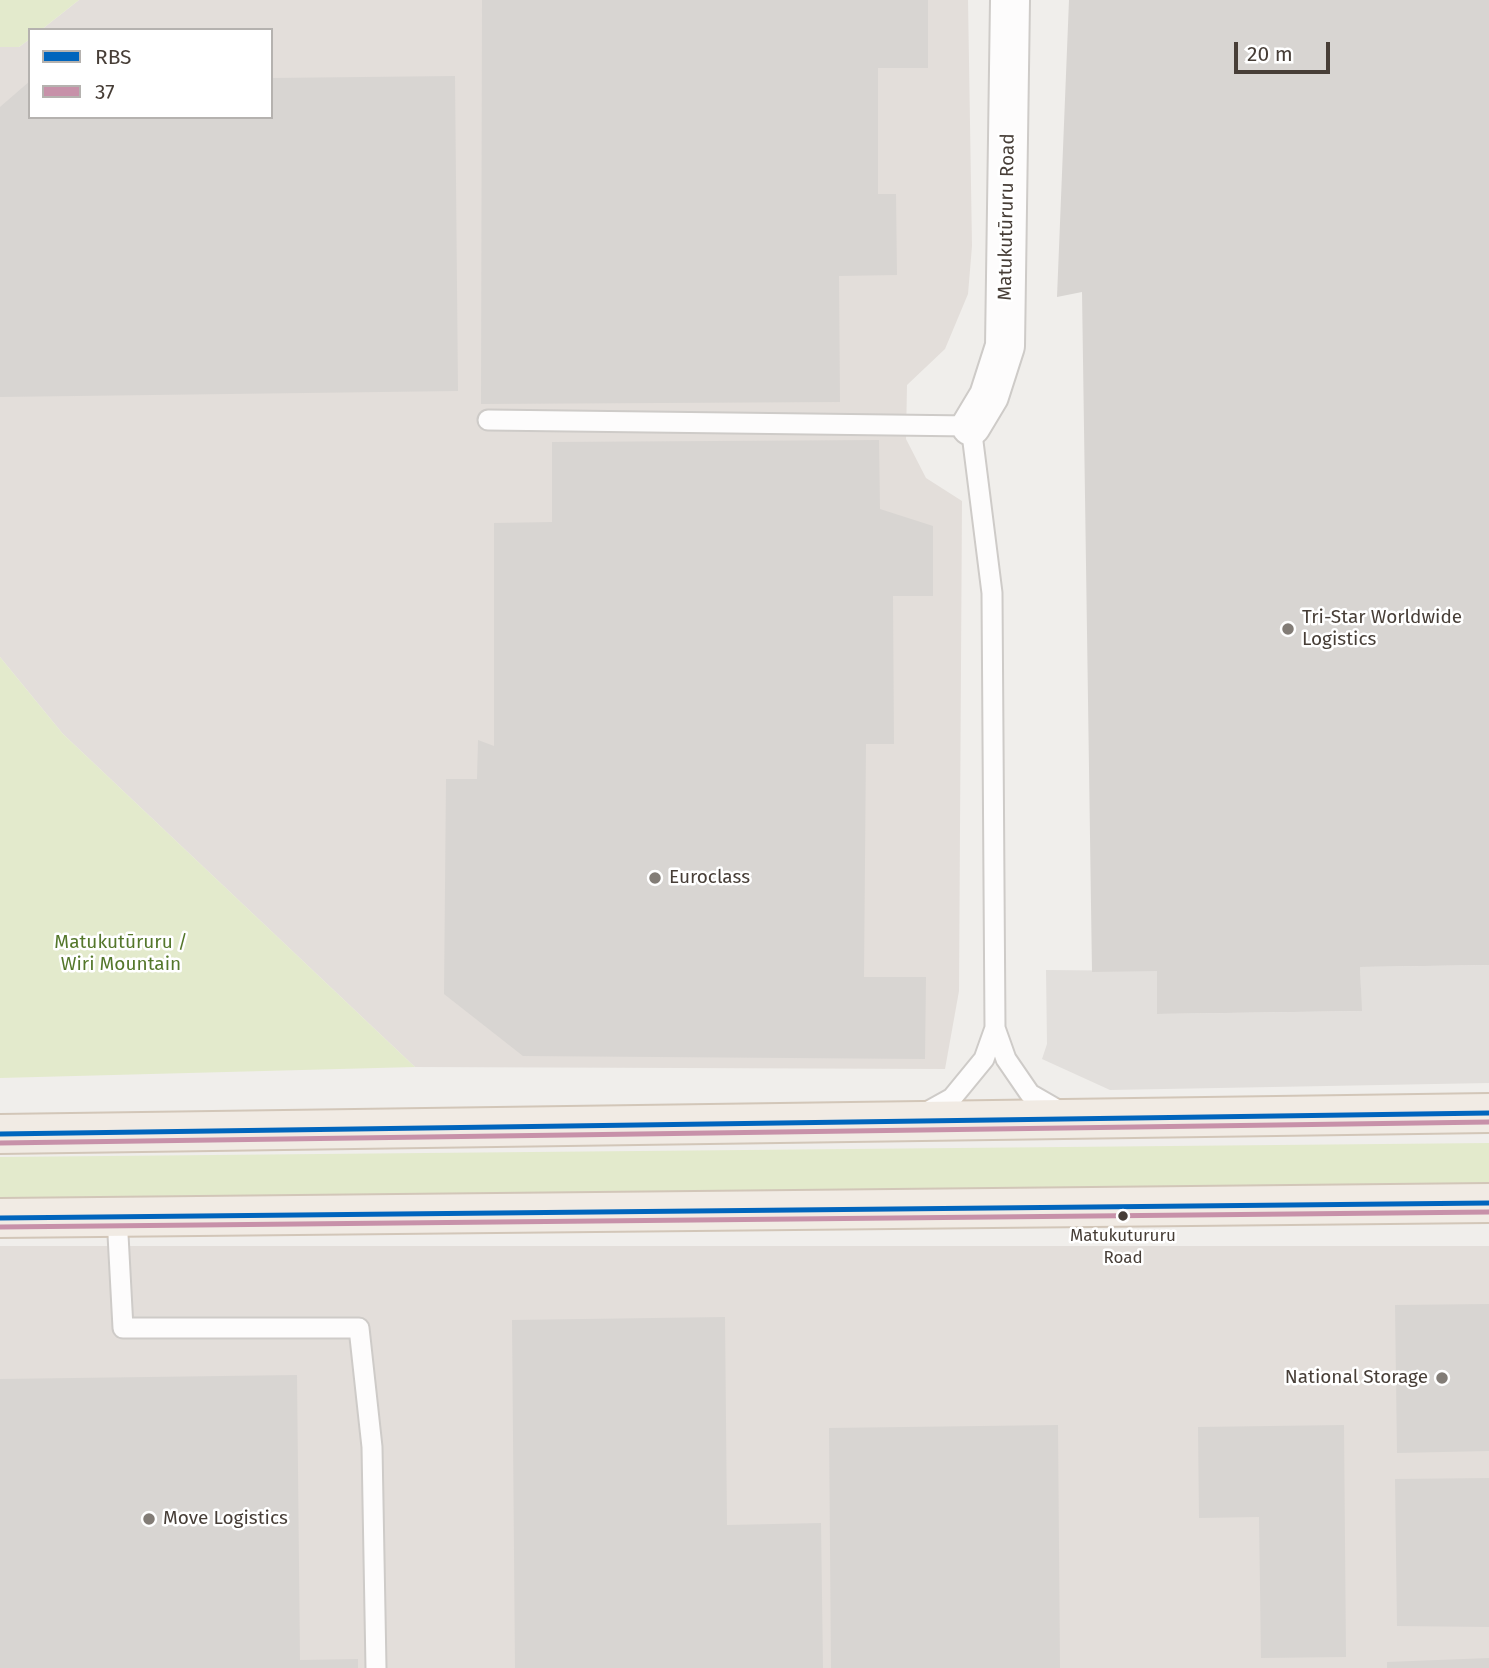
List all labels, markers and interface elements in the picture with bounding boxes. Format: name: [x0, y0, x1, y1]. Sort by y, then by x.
legend: [28, 28, 273, 119]
scale bar: [1237, 28, 1333, 72]
text: 20 m: [1247, 41, 1293, 67]
text: RBS: [95, 44, 132, 70]
text: 37: [95, 79, 115, 105]
street label: Matukutūruru Road: [994, 133, 1020, 301]
place label: Tri-Star Worldwide Logistics: [1302, 607, 1462, 651]
marker: Tri-Star Worldwide Logistics: [1280, 621, 1296, 637]
place label: Euroclass: [669, 867, 750, 889]
marker: Euroclass: [647, 870, 663, 886]
park label: Matukutūruru / Wiri Mountain: [54, 932, 188, 976]
marker: Matukutururu Road: [1116, 1209, 1130, 1223]
place label: Matukutururu Road: [1070, 1226, 1176, 1266]
place label: National Storage: [1285, 1367, 1428, 1389]
marker: National Storage: [1434, 1370, 1450, 1386]
place label: Move Logistics: [163, 1508, 288, 1530]
marker: Move Logistics: [141, 1511, 157, 1527]

